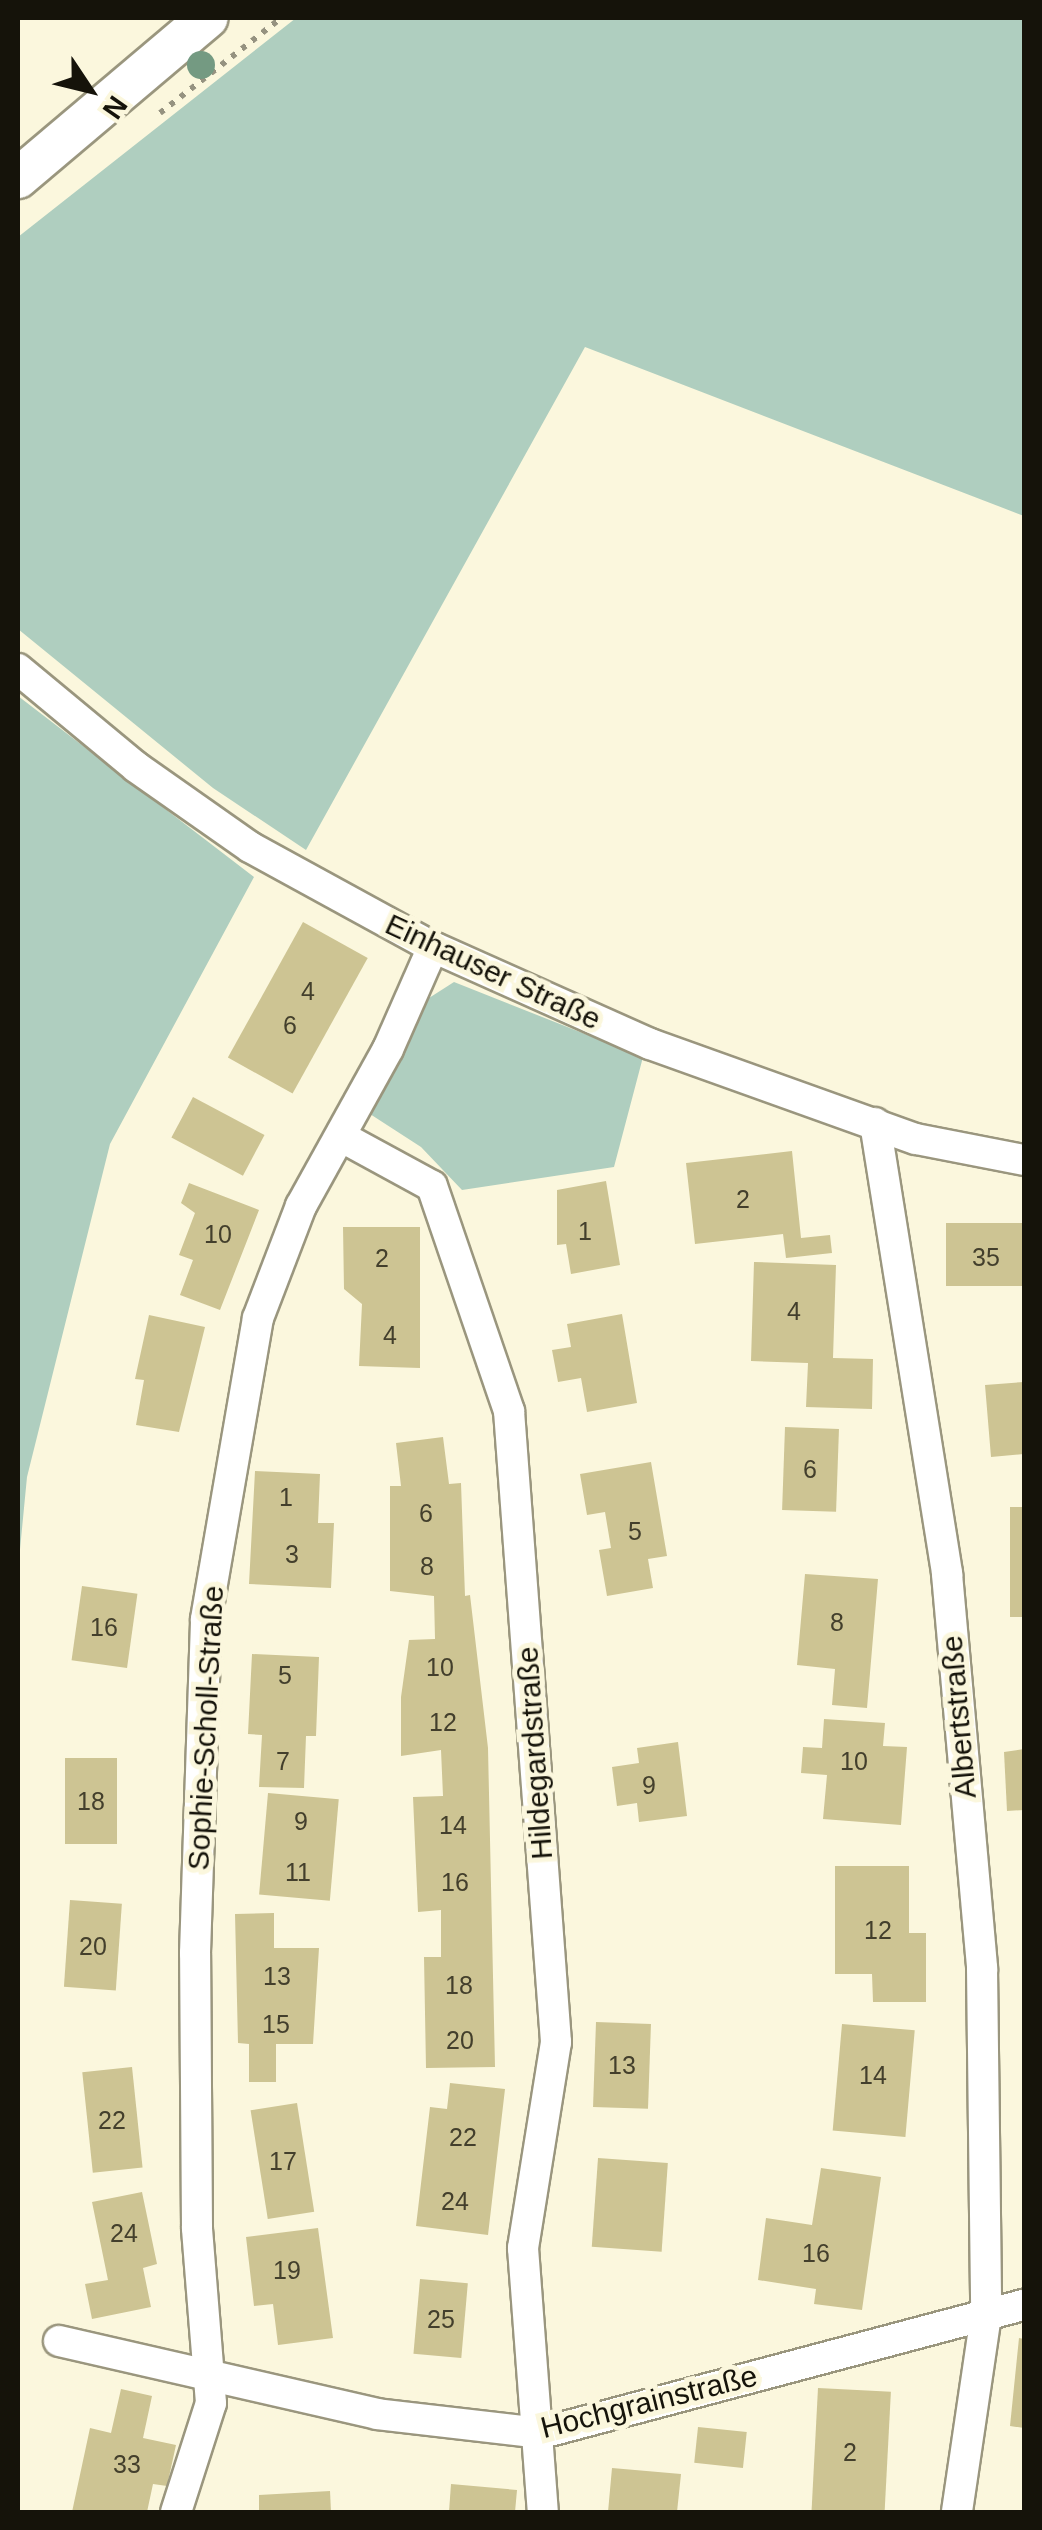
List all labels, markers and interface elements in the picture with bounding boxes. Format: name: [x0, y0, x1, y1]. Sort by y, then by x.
north arrow: [40, 40, 140, 140]
text: N: [96, 90, 133, 125]
street label: Einhauser Straße: [380, 906, 606, 1038]
house number: 4: [301, 976, 315, 1006]
house number: 6: [283, 1010, 297, 1040]
house number: 2: [736, 1184, 750, 1214]
house number: 1: [578, 1216, 592, 1246]
house number: 10: [204, 1219, 232, 1249]
house number: 35: [972, 1242, 1000, 1272]
house number: 2: [375, 1243, 389, 1273]
house number: 4: [787, 1296, 801, 1326]
house number: 4: [383, 1320, 397, 1350]
house number: 6: [803, 1454, 817, 1484]
house number: 1: [279, 1482, 293, 1512]
house number: 6: [419, 1498, 433, 1528]
house number: 5: [628, 1516, 642, 1546]
house number: 3: [285, 1539, 299, 1569]
house number: 8: [420, 1551, 434, 1581]
street label: Sophie-Scholl-Straße: [181, 1585, 231, 1871]
house number: 8: [830, 1607, 844, 1637]
house number: 16: [90, 1612, 118, 1642]
street label: Albertstraße: [934, 1634, 984, 1800]
street label: Hildegardstraße: [510, 1645, 560, 1861]
house number: 10: [426, 1652, 454, 1682]
house number: 5: [278, 1660, 292, 1690]
house number: 12: [429, 1707, 457, 1737]
house number: 7: [276, 1746, 290, 1776]
house number: 10: [840, 1746, 868, 1776]
house number: 9: [642, 1770, 656, 1800]
house number: 18: [77, 1786, 105, 1816]
house number: 9: [294, 1806, 308, 1836]
house number: 14: [439, 1810, 467, 1840]
house number: 11: [285, 1857, 311, 1887]
house number: 16: [441, 1867, 469, 1897]
house number: 12: [864, 1915, 892, 1945]
house number: 20: [79, 1931, 107, 1961]
house number: 13: [263, 1961, 291, 1991]
house number: 18: [445, 1970, 473, 2000]
house number: 15: [262, 2009, 290, 2039]
house number: 20: [446, 2025, 474, 2055]
house number: 13: [608, 2050, 636, 2080]
house number: 14: [859, 2060, 887, 2090]
house number: 22: [98, 2105, 126, 2135]
house number: 22: [449, 2122, 477, 2152]
house number: 17: [269, 2146, 297, 2176]
house number: 24: [441, 2186, 469, 2216]
house number: 24: [110, 2218, 138, 2248]
house number: 16: [802, 2238, 830, 2268]
house number: 19: [273, 2255, 301, 2285]
house number: 25: [427, 2304, 455, 2334]
street label: Hochgrainstraße: [537, 2358, 761, 2446]
house number: 2: [843, 2437, 857, 2467]
house number: 33: [113, 2449, 141, 2479]

